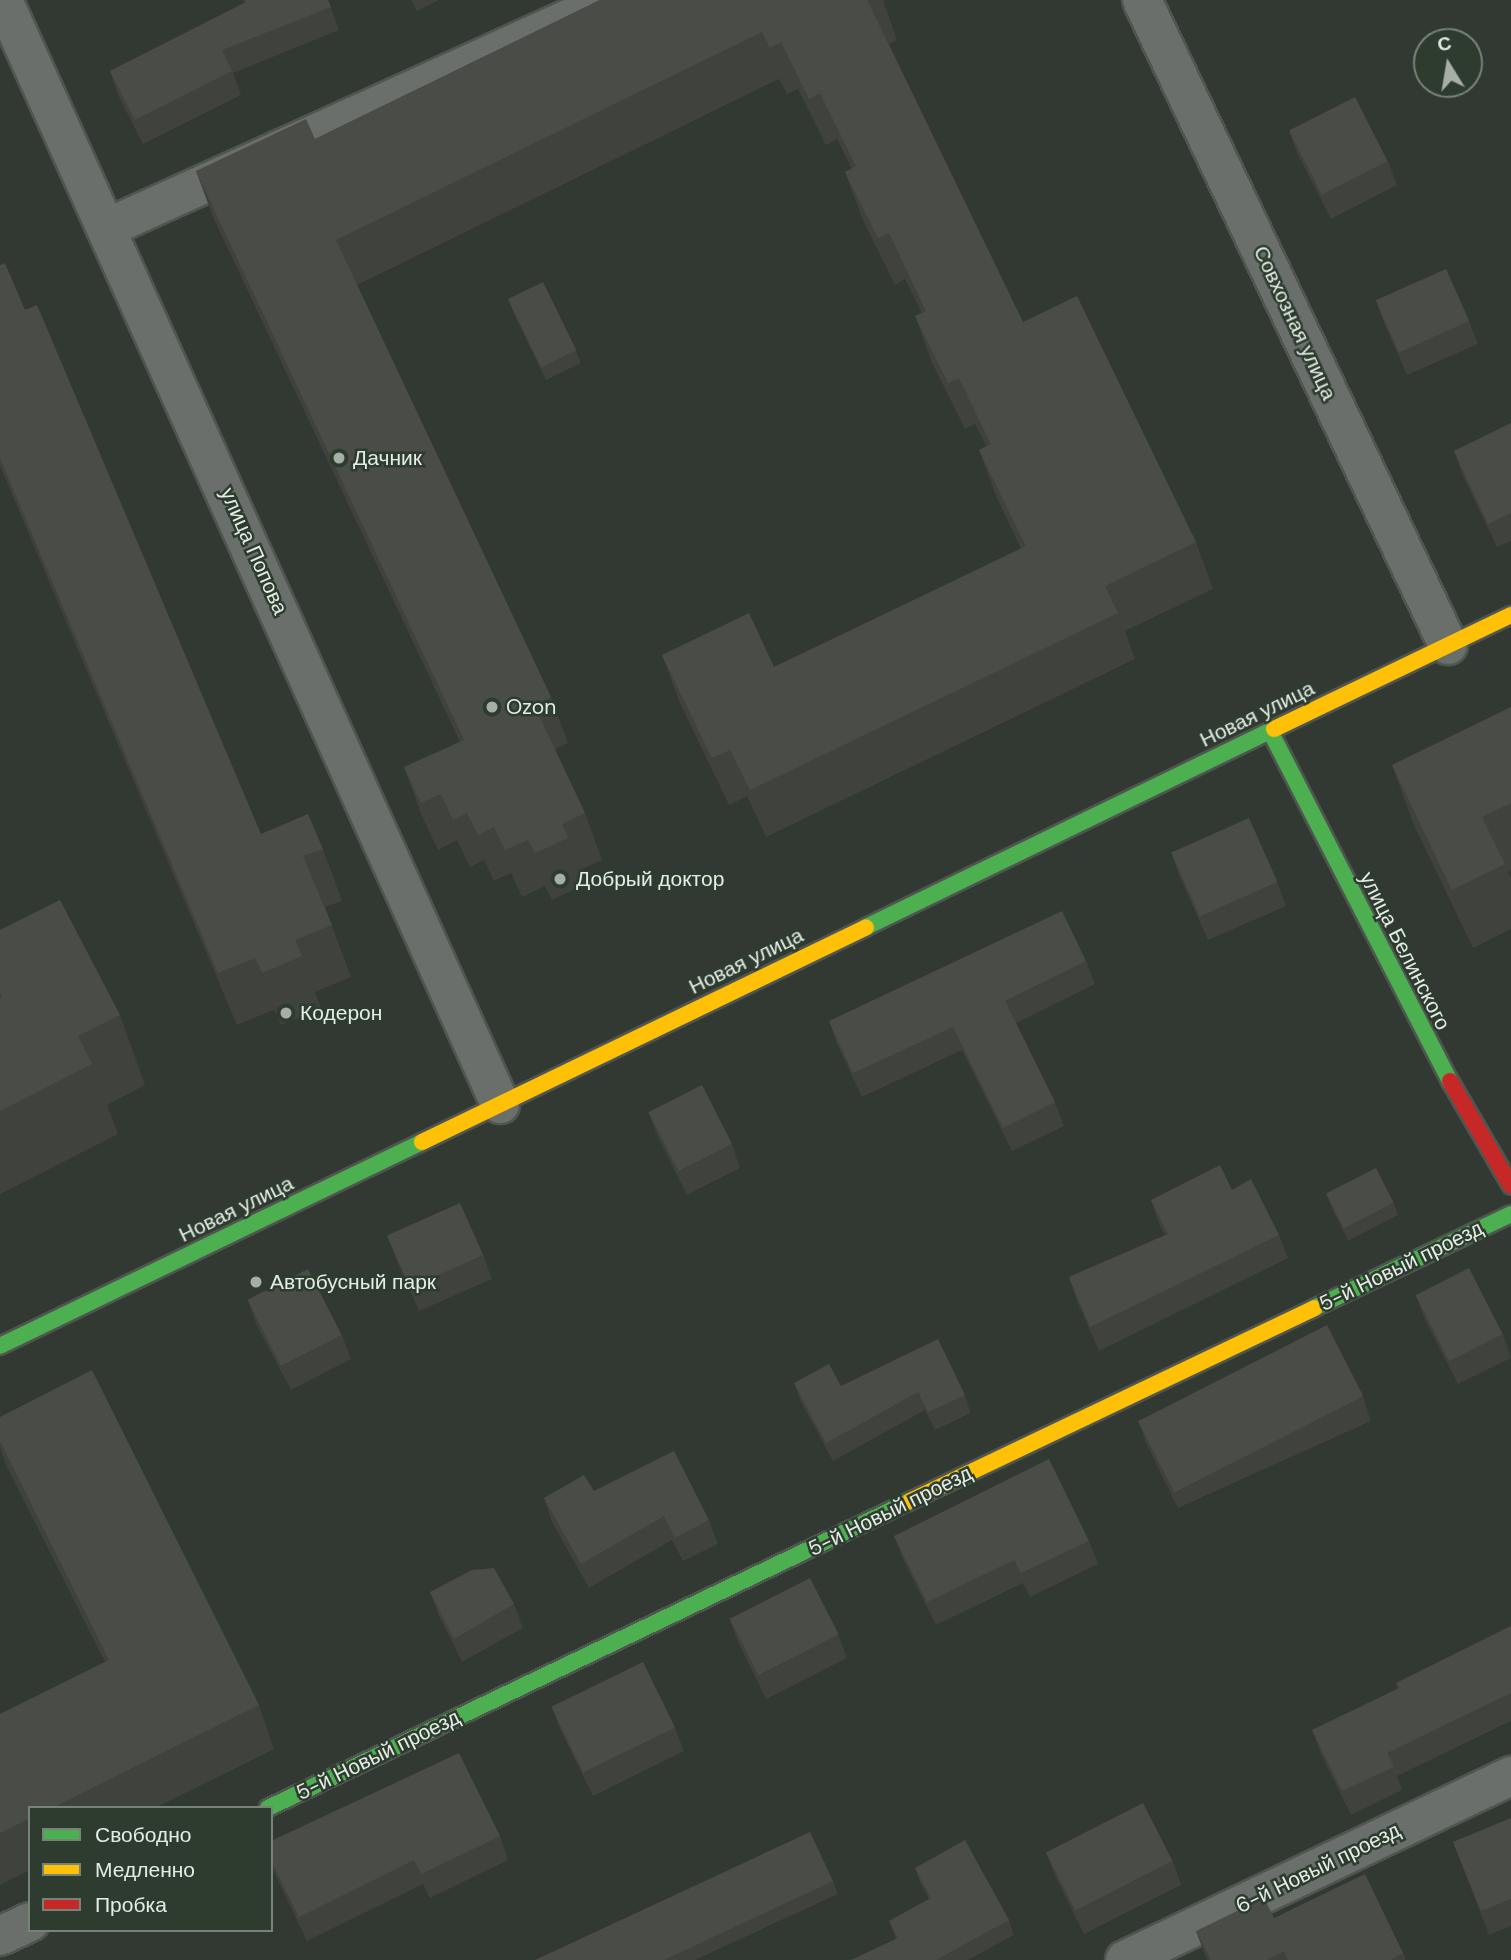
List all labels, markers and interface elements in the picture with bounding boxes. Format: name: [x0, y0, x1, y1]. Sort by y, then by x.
north arrow: [1413, 28, 1483, 98]
text: С: [1435, 30, 1453, 57]
street label: Совхозная улица: [1248, 242, 1342, 404]
place label: Дачник: [353, 445, 422, 471]
marker: Дачник: [331, 450, 347, 466]
street label: улица Попова: [215, 484, 293, 618]
street label: Новая улица: [1196, 675, 1318, 753]
place label: Ozon: [506, 694, 556, 720]
marker: Ozon: [484, 699, 500, 715]
place label: Добрый доктор: [576, 866, 724, 892]
street label: улица Белинского: [1354, 868, 1456, 1034]
marker: Добрый доктор: [550, 869, 570, 889]
street label: Новая улица: [685, 922, 807, 1000]
place label: Кодерон: [300, 1000, 382, 1026]
marker: Кодерон: [278, 1005, 294, 1021]
street label: Новая улица: [175, 1170, 297, 1248]
street label: 5-й Новый проезд: [1315, 1215, 1487, 1317]
place label: Автобусный парк: [270, 1269, 436, 1295]
marker: Автобусный парк: [248, 1274, 264, 1290]
street label: 5-й Новый проезд: [804, 1460, 976, 1562]
street label: 5-й Новый проезд: [292, 1704, 464, 1806]
legend: [28, 1806, 273, 1932]
street label: 6-й Новый проезд: [1232, 1817, 1404, 1919]
text: Свободно: [95, 1821, 192, 1849]
text: Медленно: [95, 1856, 195, 1884]
text: Пробка: [95, 1891, 167, 1919]

